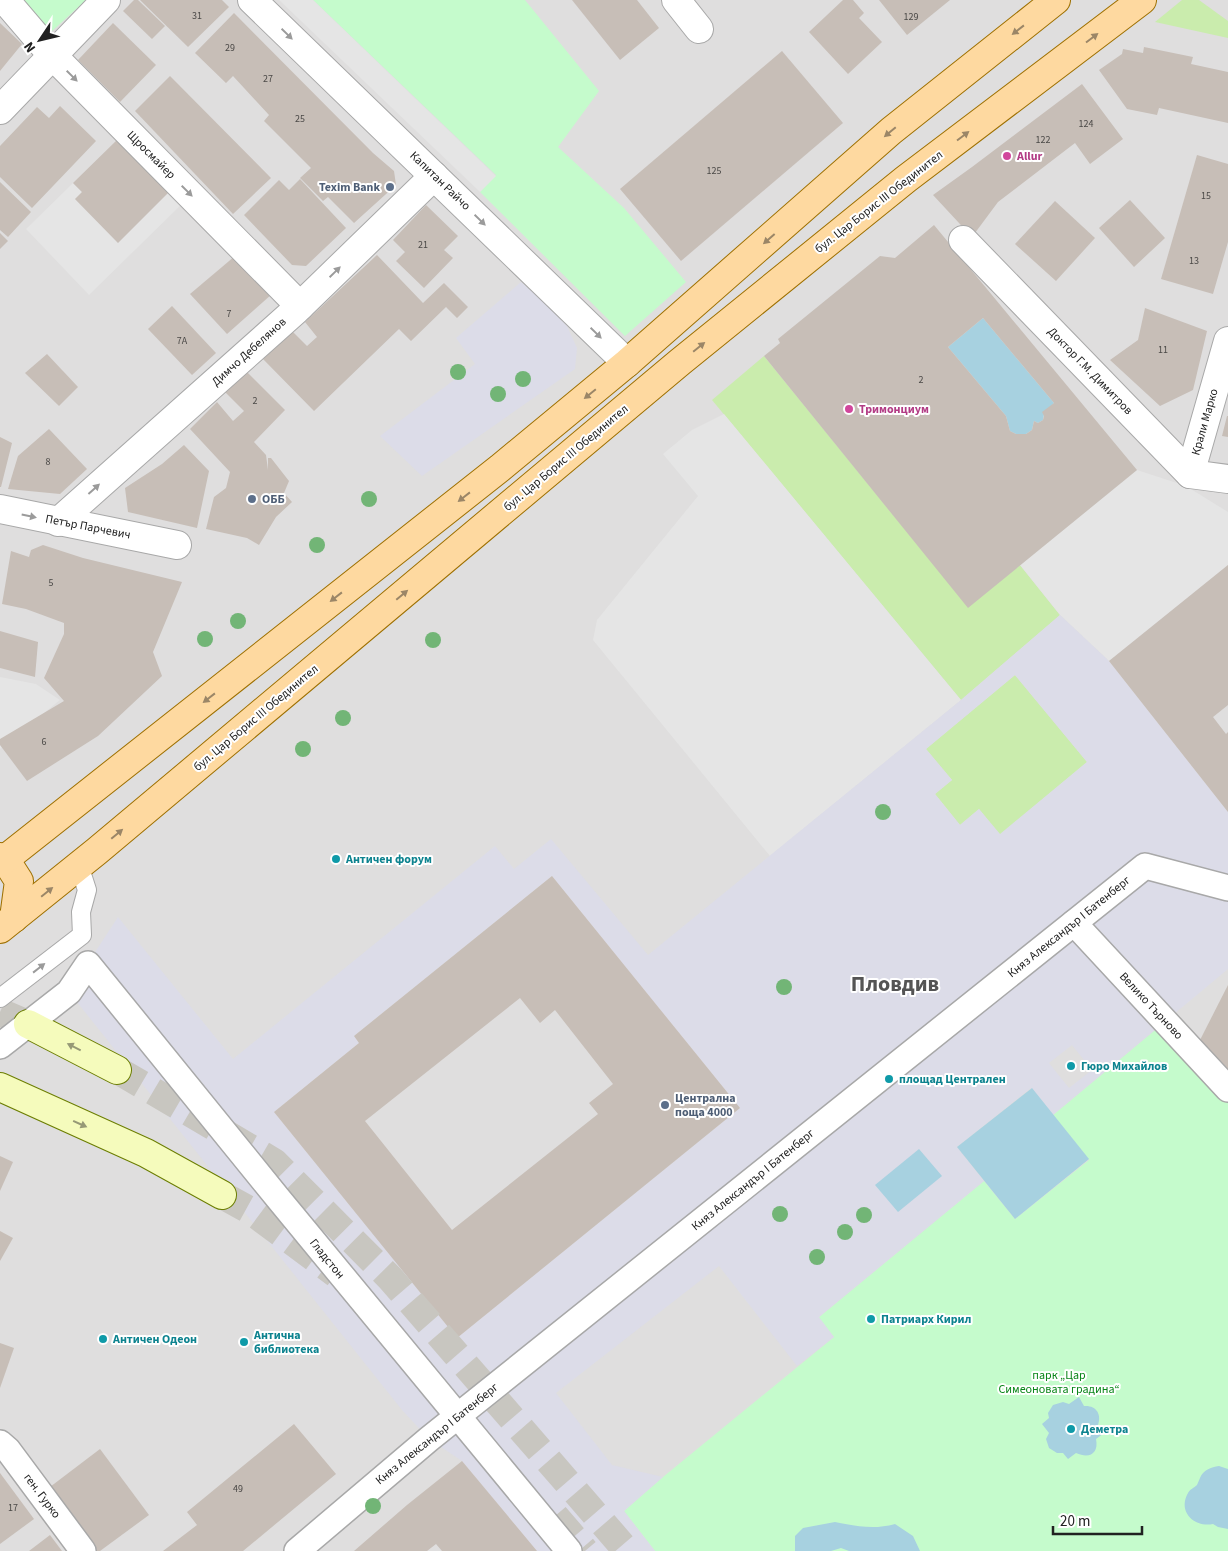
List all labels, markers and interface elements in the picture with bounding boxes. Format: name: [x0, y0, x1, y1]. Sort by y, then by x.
house number: 31: [192, 9, 202, 23]
house number: 129: [904, 10, 918, 24]
north arrow: [15, 15, 65, 65]
one-way arrow: [1011, 25, 1024, 36]
one-way arrow: [281, 28, 293, 40]
one-way arrow: [1085, 32, 1098, 43]
text: N: [19, 37, 41, 56]
house number: 29: [225, 41, 235, 55]
one-way arrow: [66, 70, 78, 82]
house number: 27: [263, 72, 273, 86]
house number: 25: [295, 112, 305, 126]
house number: 124: [1079, 117, 1093, 131]
one-way arrow: [884, 126, 897, 137]
street label: Щросмайер: [123, 127, 179, 183]
one-way arrow: [956, 131, 970, 141]
house number: 122: [1036, 133, 1050, 147]
street label: бул. Цар Борис III Обединител: [811, 147, 947, 257]
street label: Капитан Райчо: [406, 148, 474, 214]
place label: Allur: [1016, 148, 1043, 165]
marker: Allur: [1001, 150, 1013, 162]
house number: 125: [707, 164, 721, 178]
place label: Texim Bank: [319, 179, 380, 196]
marker: Texim Bank: [384, 181, 396, 193]
one-way arrow: [181, 185, 193, 197]
house number: 15: [1201, 189, 1211, 203]
one-way arrow: [473, 214, 485, 226]
one-way arrow: [763, 233, 775, 245]
house number: 21: [418, 238, 428, 252]
house number: 13: [1189, 254, 1199, 268]
one-way arrow: [329, 266, 341, 278]
house number: 7: [227, 307, 232, 321]
street label: Димчо Дебелянов: [208, 314, 290, 390]
street label: Доктор Г.М. Димитров: [1044, 323, 1136, 419]
one-way arrow: [590, 327, 602, 339]
house number: 7А: [177, 334, 188, 348]
one-way arrow: [692, 341, 705, 352]
house number: 11: [1158, 343, 1168, 357]
house number: 2: [919, 373, 924, 387]
street label: Крали Марко: [1187, 387, 1223, 457]
one-way arrow: [583, 389, 596, 400]
house number: 2: [253, 394, 258, 408]
street label: бул. Цар Борис III Обединител: [500, 401, 632, 515]
place label: Тримонциум: [859, 401, 929, 418]
marker: Тримонциум: [843, 403, 855, 415]
house number: 8: [46, 455, 51, 469]
one-way arrow: [88, 483, 100, 495]
place label: ОББ: [262, 491, 285, 508]
one-way arrow: [457, 491, 470, 502]
marker: ОББ: [246, 493, 258, 505]
street label: Петър Парчевич: [44, 510, 132, 544]
one-way arrow: [21, 512, 37, 520]
house number: 5: [49, 576, 54, 590]
one-way arrow: [396, 590, 409, 601]
one-way arrow: [330, 592, 343, 603]
street label: бул. Цар Борис III Обединител: [190, 661, 322, 775]
one-way arrow: [203, 693, 216, 704]
house number: 6: [42, 735, 47, 749]
one-way arrow: [110, 829, 123, 840]
place label: Античен форум: [345, 851, 432, 868]
marker: Античен форум: [330, 853, 342, 865]
street label: Княз Александър I Батенберг: [1004, 872, 1134, 982]
one-way arrow: [40, 886, 53, 897]
one-way arrow: [32, 963, 45, 973]
district label: Пловдив: [851, 968, 939, 1000]
street label: Велико Търново: [1115, 969, 1187, 1043]
one-way arrow: [66, 1043, 81, 1051]
place label: Гюро Михайлов: [1081, 1058, 1167, 1075]
marker: Гюро Михайлов: [1065, 1060, 1077, 1072]
place label: площад Централен: [899, 1071, 1006, 1088]
marker: площад Централен: [883, 1073, 895, 1085]
place label: Централна поща 4000: [675, 1090, 736, 1121]
marker: Централна поща 4000: [659, 1099, 671, 1111]
one-way arrow: [73, 1120, 87, 1128]
street label: Княз Александър I Батенберг: [688, 1125, 818, 1235]
street label: Гладстон: [305, 1235, 349, 1283]
place label: Патриарх Кирил: [881, 1311, 972, 1328]
marker: Патриарх Кирил: [865, 1313, 877, 1325]
place label: Антична библиотека: [253, 1327, 319, 1358]
place label: Античен Одеон: [112, 1331, 197, 1348]
marker: Античен Одеон: [97, 1333, 109, 1345]
marker: Антична библиотека: [238, 1336, 250, 1348]
park label: парк „Цар Симеоновата градина“: [998, 1367, 1120, 1398]
street label: Княз Александър I Батенберг: [372, 1379, 502, 1489]
place label: Деметра: [1081, 1421, 1128, 1438]
marker: Деметра: [1065, 1423, 1077, 1435]
street label: ген. Гурко: [19, 1470, 65, 1522]
house number: 49: [233, 1482, 243, 1496]
house number: 17: [8, 1501, 18, 1515]
scale bar: [1053, 1504, 1142, 1536]
text: 20 m: [1060, 1511, 1090, 1532]

